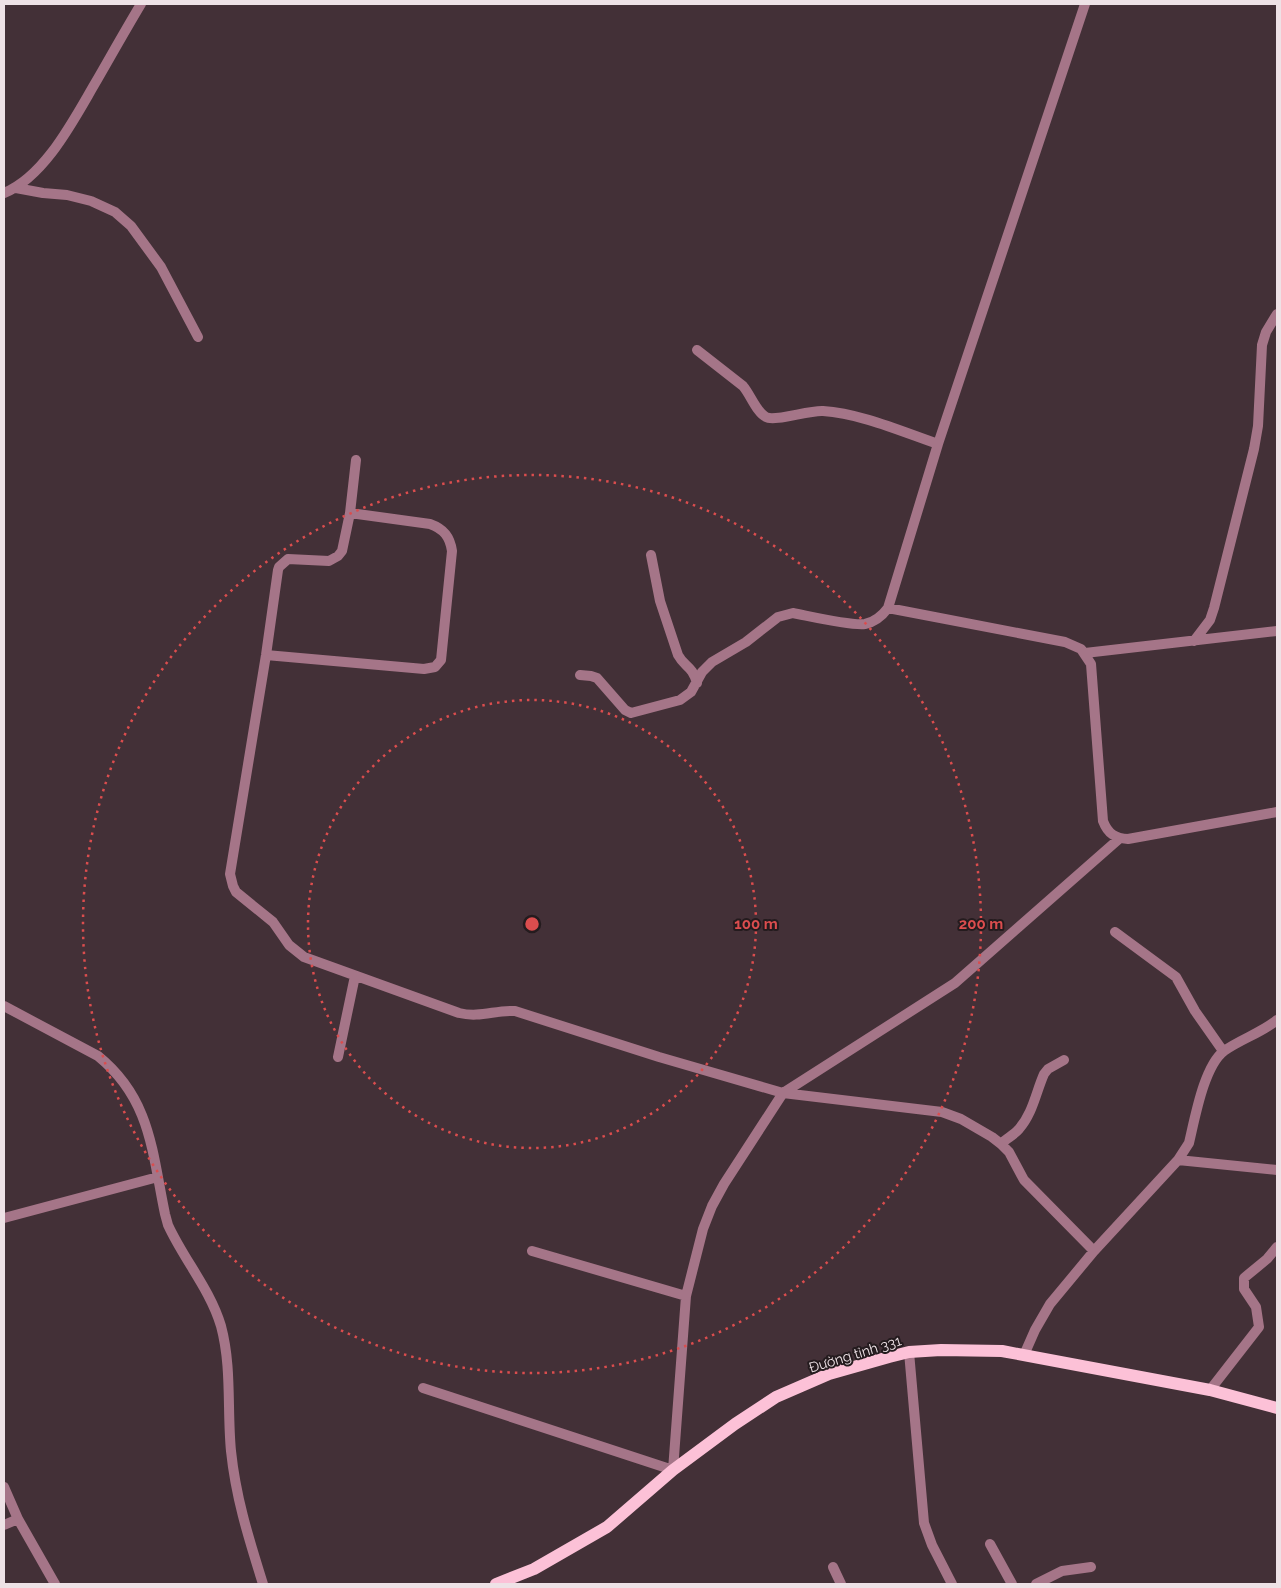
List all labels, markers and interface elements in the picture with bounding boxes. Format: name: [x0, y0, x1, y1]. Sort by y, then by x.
centre of rings: [523, 915, 541, 933]
text: 100 m: [734, 915, 778, 933]
text: 200 m: [959, 915, 1003, 933]
street label: Đường tỉnh 331: [807, 1332, 903, 1376]

